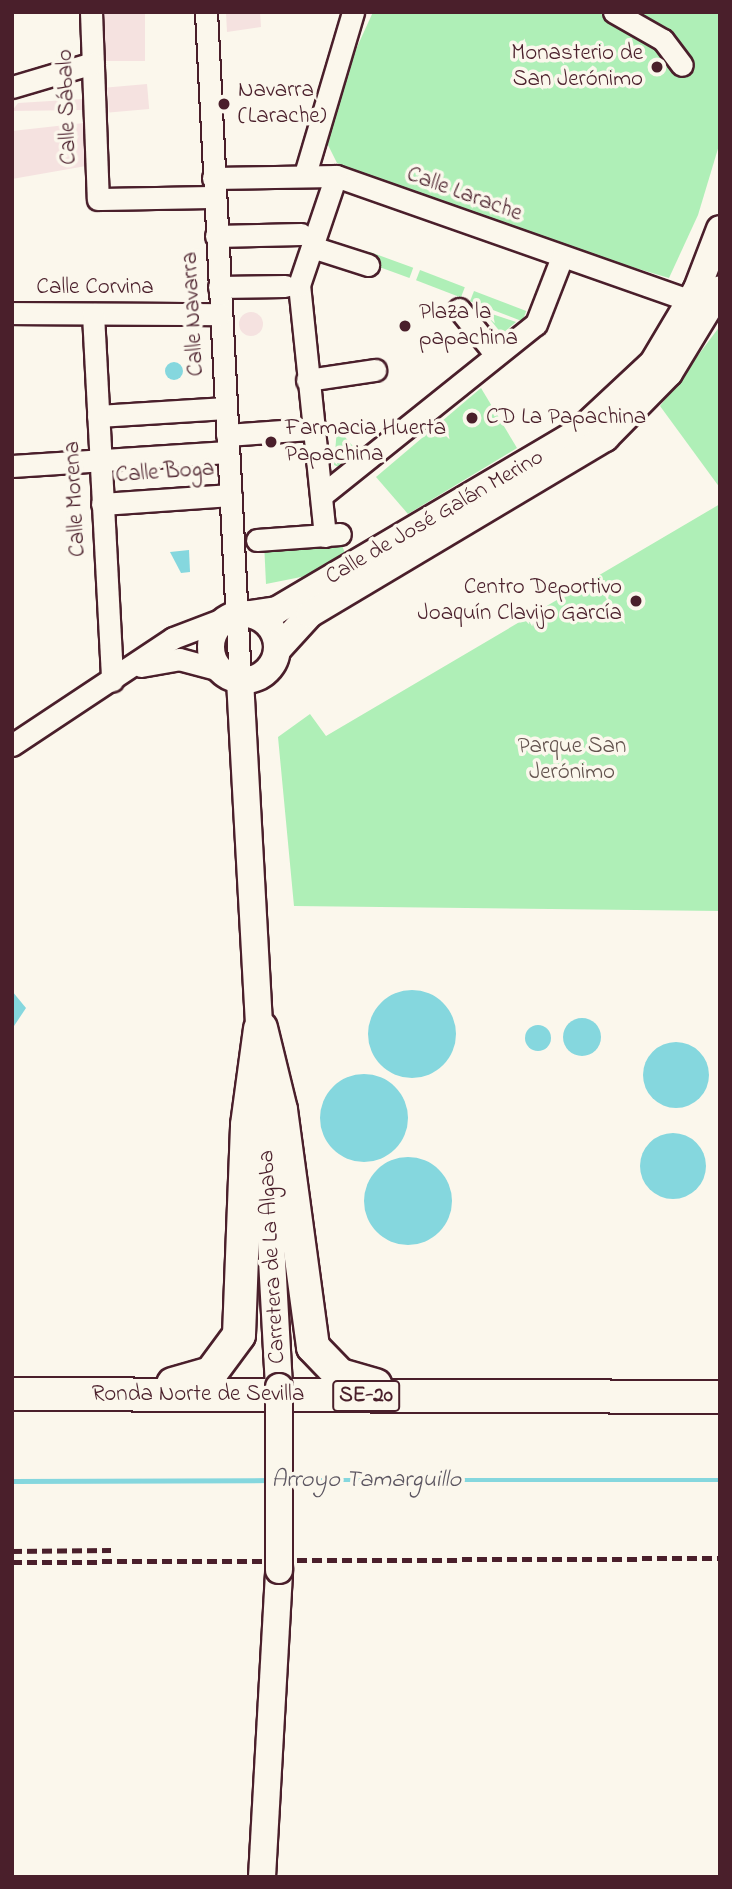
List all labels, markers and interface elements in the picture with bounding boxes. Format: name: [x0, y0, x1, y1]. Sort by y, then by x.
place label: Monasterio de San Jerónimo: [511, 40, 643, 94]
street label: Calle Sábalo: [52, 49, 84, 165]
marker: Monasterio de San Jerónimo: [649, 59, 665, 75]
place label: Navarra (Larache): [238, 77, 326, 131]
marker: Navarra (Larache): [216, 96, 232, 112]
street label: Calle Larache: [403, 161, 525, 229]
street label: Calle Navarra: [177, 251, 211, 377]
street label: Calle Corvina: [36, 274, 154, 302]
place label: Plaza la papachina: [419, 299, 518, 353]
marker: Plaza la papachina: [397, 318, 413, 334]
place label: CD La Papachina: [486, 404, 646, 432]
marker: CD La Papachina: [464, 410, 480, 426]
place label: Farmacia Huerta Papachina: [285, 415, 446, 469]
marker: Farmacia Huerta Papachina: [263, 434, 279, 450]
street label: Calle Morena: [59, 440, 93, 558]
street label: Calle de José Galán Merino: [321, 444, 549, 592]
street label: Calle Boga: [115, 456, 215, 490]
place label: Centro Deportivo Joaquín Clavijo García: [418, 574, 622, 628]
marker: Centro Deportivo Joaquín Clavijo García: [628, 593, 644, 609]
park label: Parque San Jerónimo: [518, 733, 626, 787]
street label: Carretera de La Algaba: [254, 1149, 292, 1365]
road number: SE-20: [331, 1378, 401, 1414]
street label: Ronda Norte de Sevilla: [92, 1381, 304, 1409]
water label: Arroyo Tamarguillo: [271, 1467, 461, 1495]

